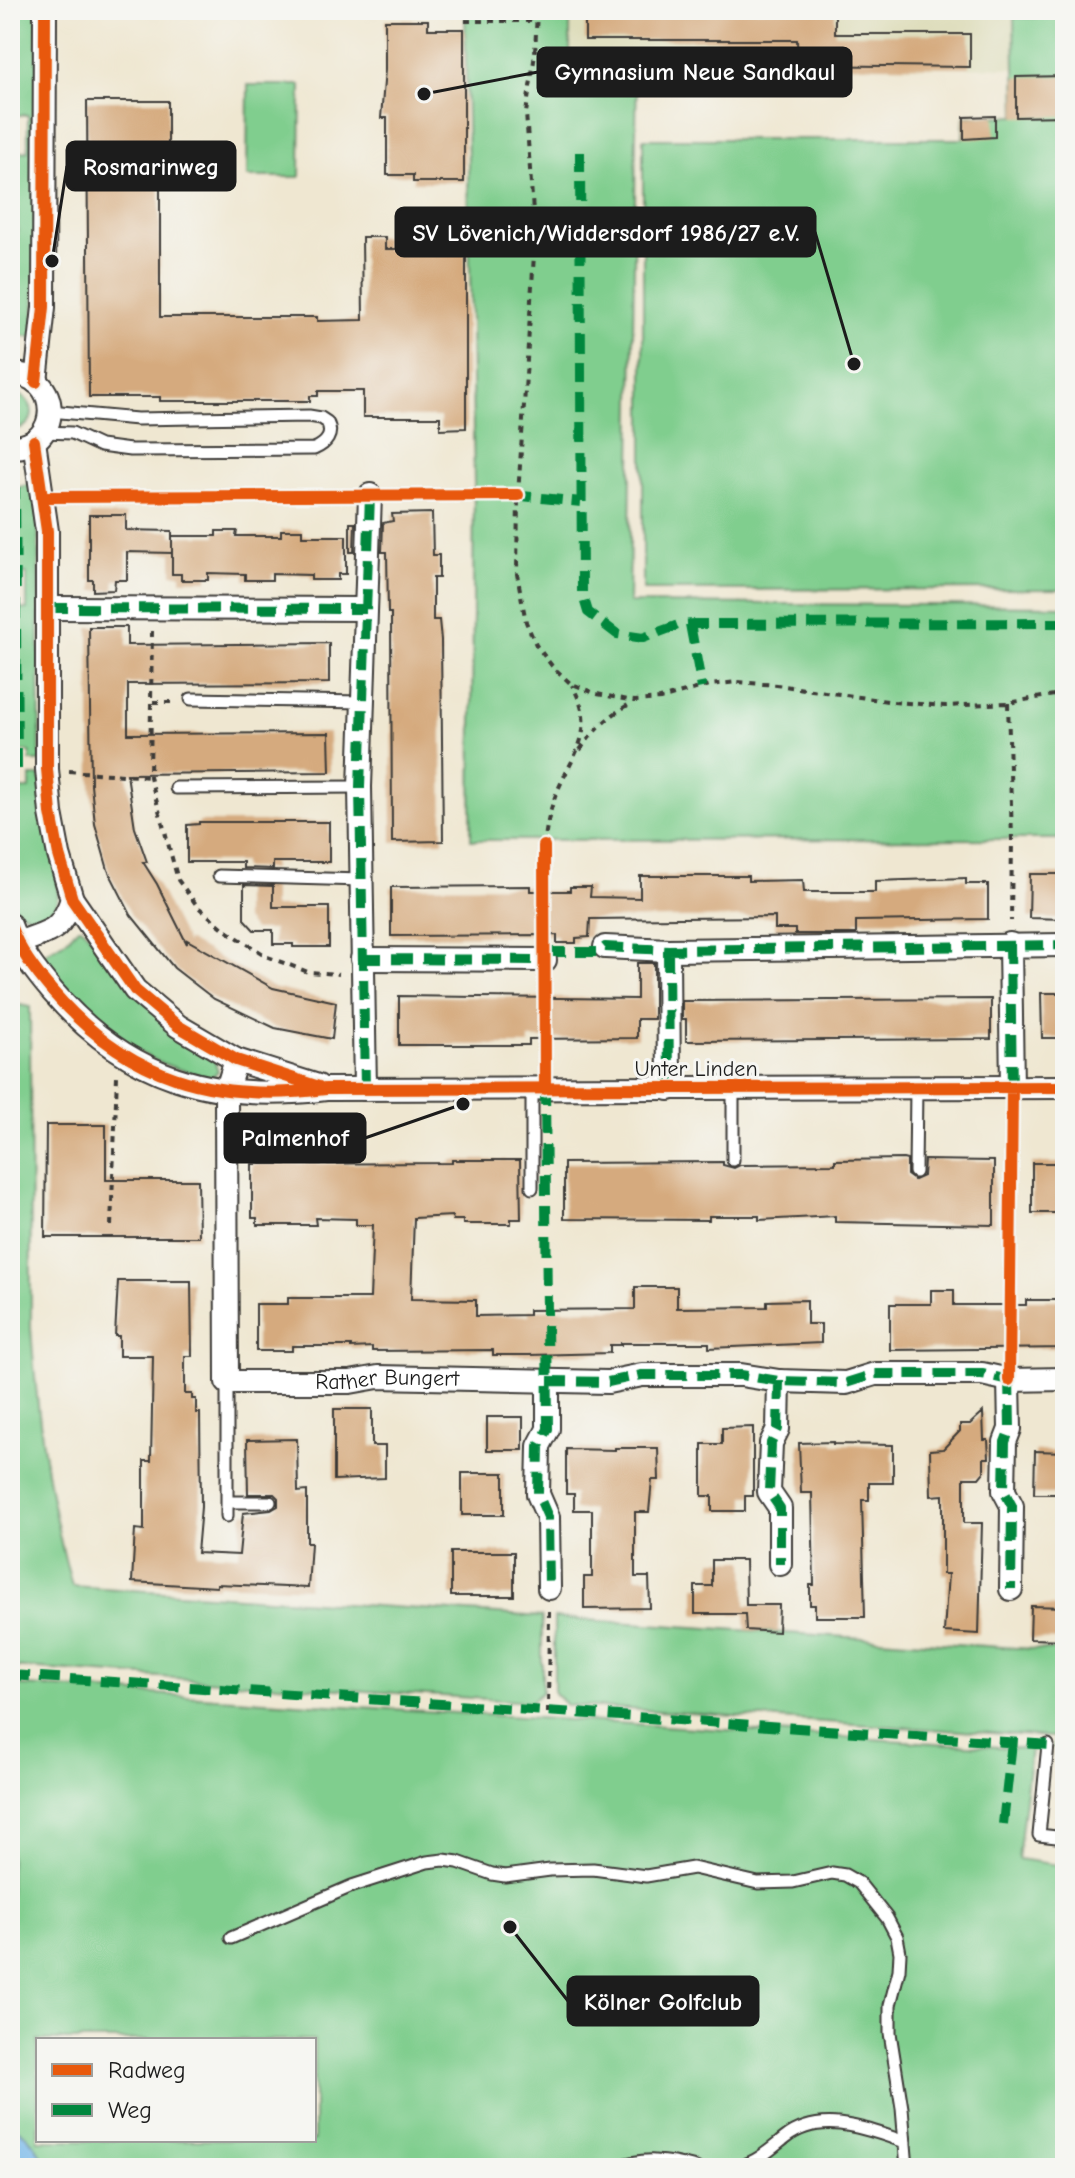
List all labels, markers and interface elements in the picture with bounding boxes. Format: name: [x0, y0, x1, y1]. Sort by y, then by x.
callout: Gymnasium Neue Sandkaul: [538, 48, 851, 96]
text: Gymnasium Neue Sandkaul: [554, 58, 836, 86]
callout: Rosmarinweg: [67, 142, 235, 190]
text: Rosmarinweg: [83, 153, 219, 181]
callout: SV Lövenich/Widdersdorf 1986/27 e.V.: [396, 208, 815, 256]
text: SV Lövenich/Widdersdorf 1986/27 e.V.: [412, 219, 800, 247]
street label: Unter Linden: [634, 1056, 758, 1082]
callout: Palmenhof: [225, 1114, 365, 1162]
text: Palmenhof: [241, 1124, 350, 1152]
street label: Rather Bungert: [315, 1364, 460, 1396]
callout: Kölner Golfclub: [568, 1977, 758, 2025]
text: Kölner Golfclub: [584, 1988, 742, 2016]
legend: [36, 2038, 316, 2142]
text: Radweg: [108, 2056, 186, 2084]
text: Weg: [108, 2096, 152, 2124]

